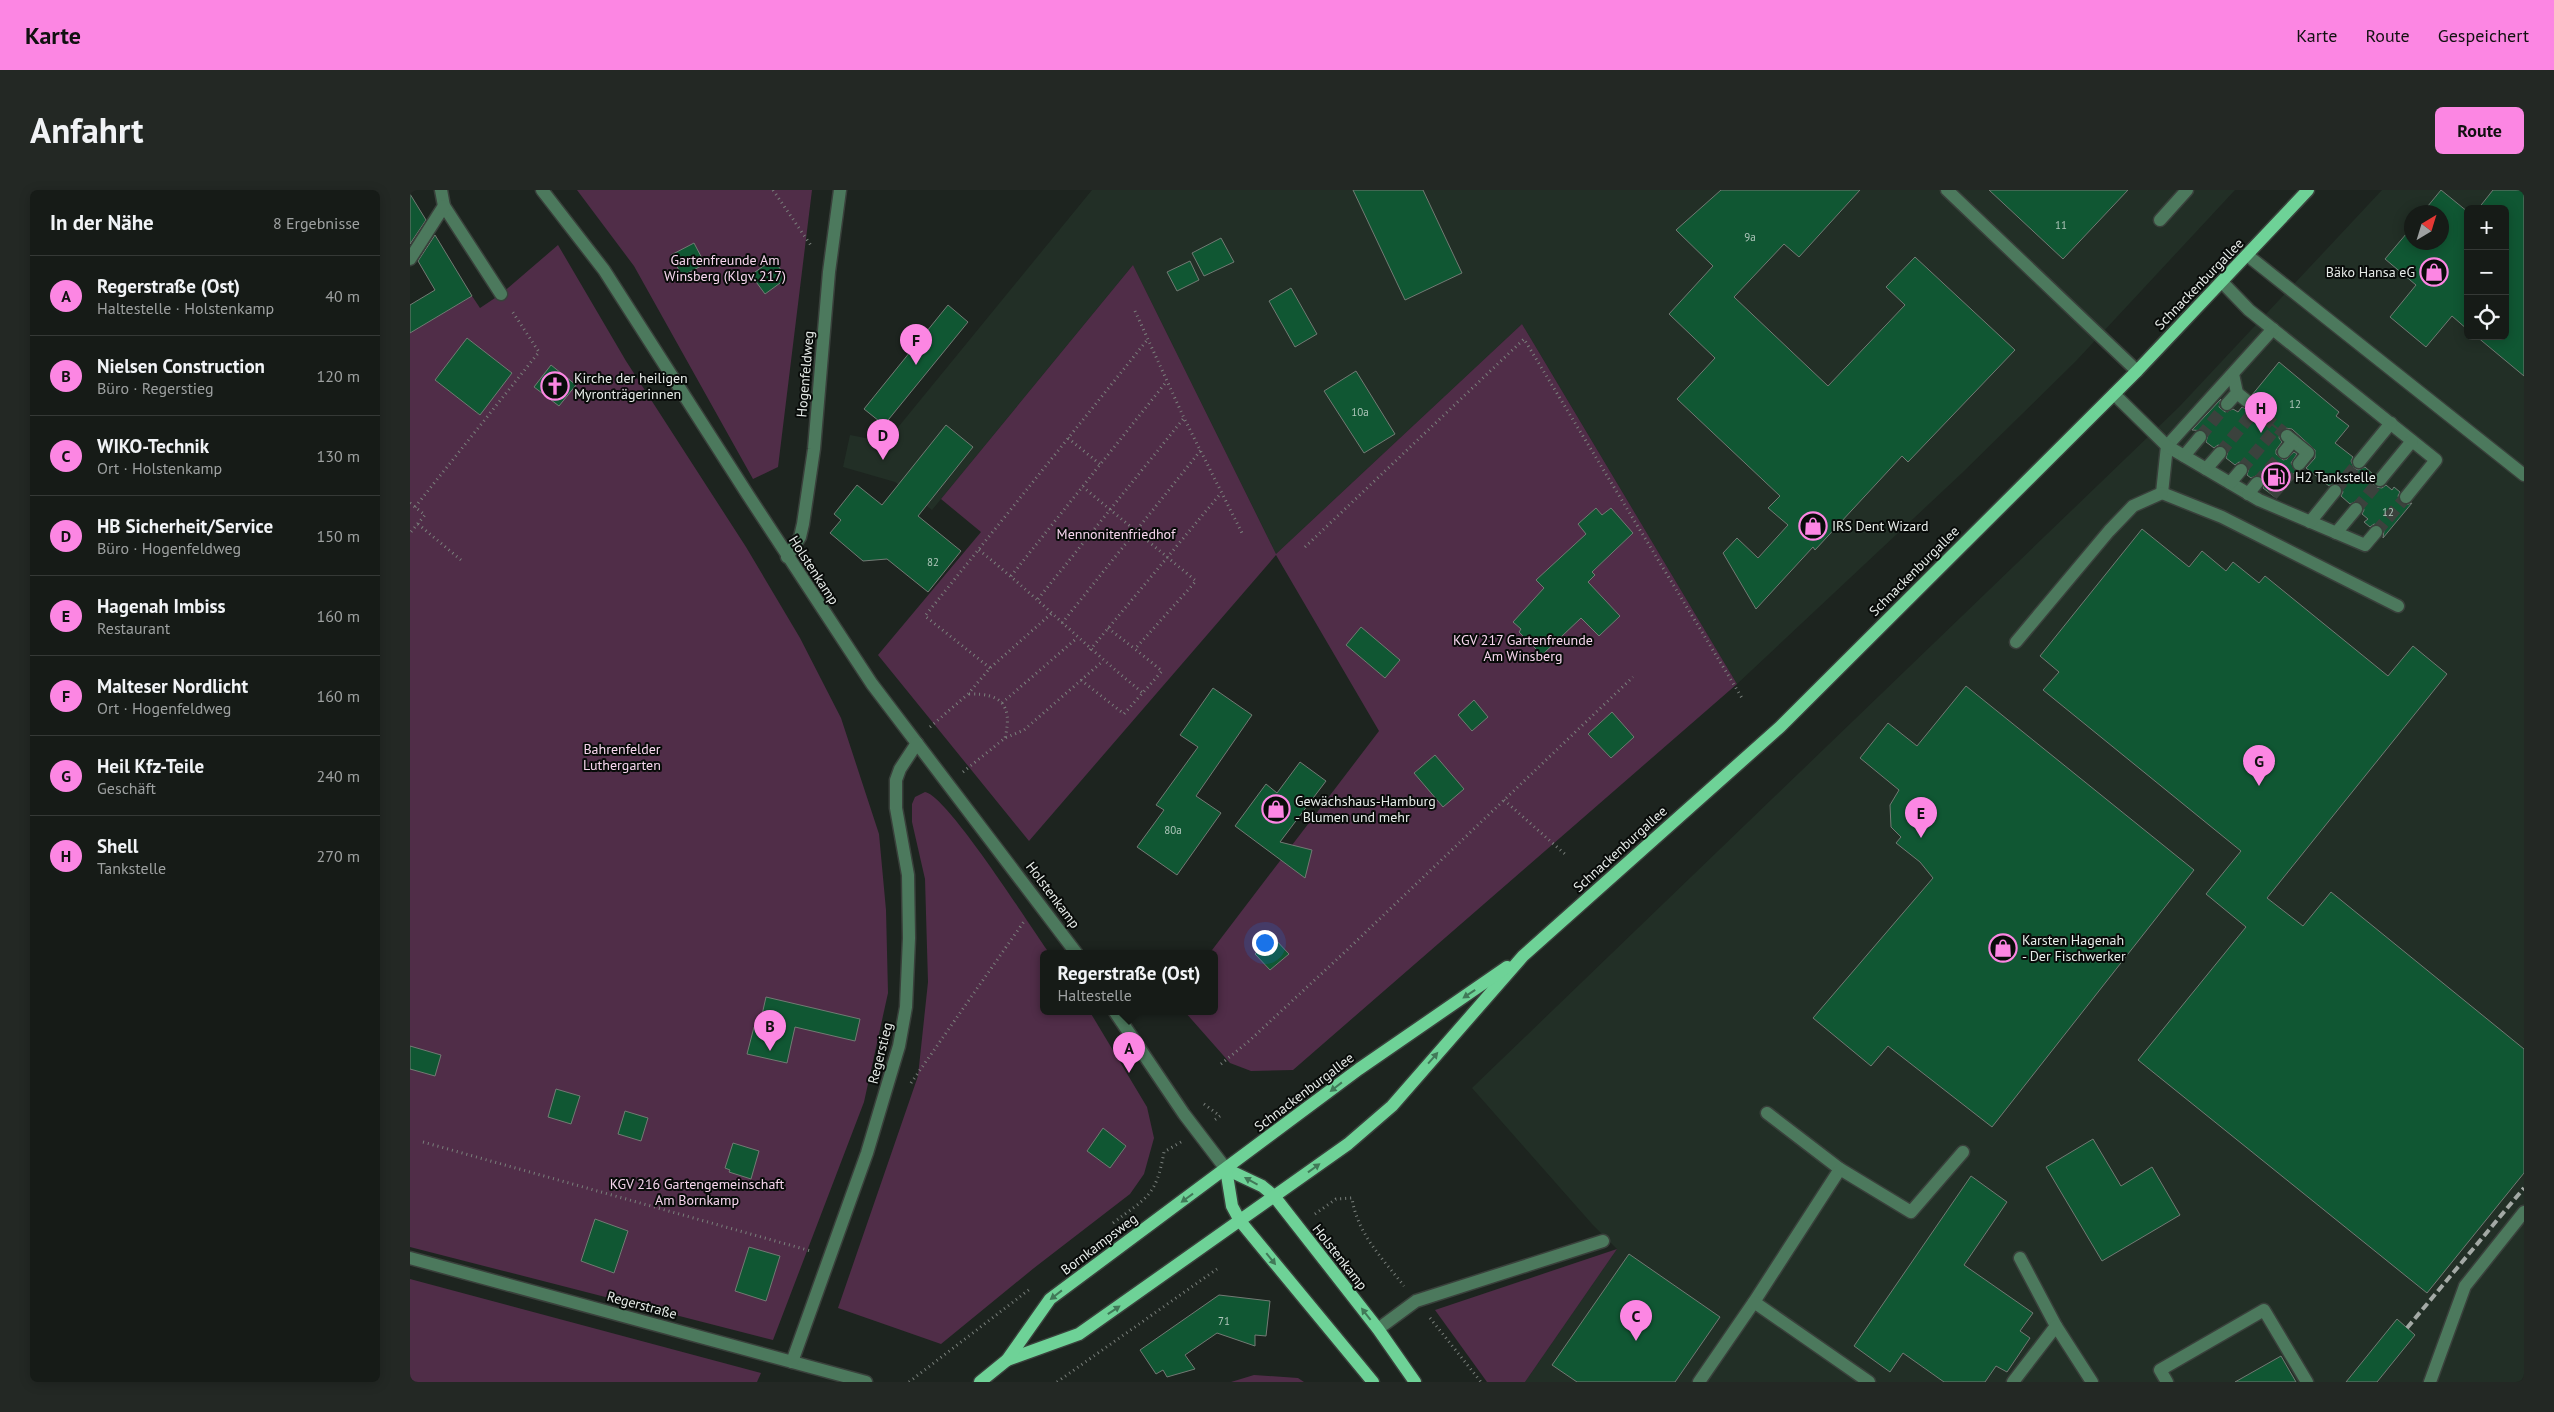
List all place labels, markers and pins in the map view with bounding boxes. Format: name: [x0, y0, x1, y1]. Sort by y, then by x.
shop icon: Bäko Hansa eG: [2419, 257, 2449, 287]
place label: Bäko Hansa eG: [2326, 263, 2415, 281]
pin: F: [900, 324, 932, 365]
place label: Kirche der heiligen Myronträgerinnen: [574, 369, 688, 403]
church icon: Kirche der heiligen Myronträgerinnen: [540, 371, 570, 401]
pin: H: [2245, 392, 2277, 433]
pin: D: [867, 419, 899, 460]
fuel station icon: H2 Tankstelle: [2261, 462, 2291, 492]
place label: H2 Tankstelle: [2295, 468, 2376, 486]
shop icon: IRS Dent Wizard: [1798, 511, 1828, 541]
place label: IRS Dent Wizard: [1832, 517, 1929, 535]
pin: G: [2243, 745, 2275, 786]
place label: Gewächshaus-Hamburg - Blumen und mehr: [1295, 792, 1436, 826]
shop icon: Gewächshaus-Hamburg - Blumen und mehr: [1261, 794, 1291, 824]
pin: E: [1905, 797, 1937, 838]
place label: Karsten Hagenah - Der Fischwerker: [2022, 931, 2126, 965]
shop icon: Karsten Hagenah - Der Fischwerker: [1988, 933, 2018, 963]
pin: B: [754, 1010, 786, 1051]
pin: A: [1113, 1032, 1145, 1073]
pin: C: [1620, 1300, 1652, 1341]

